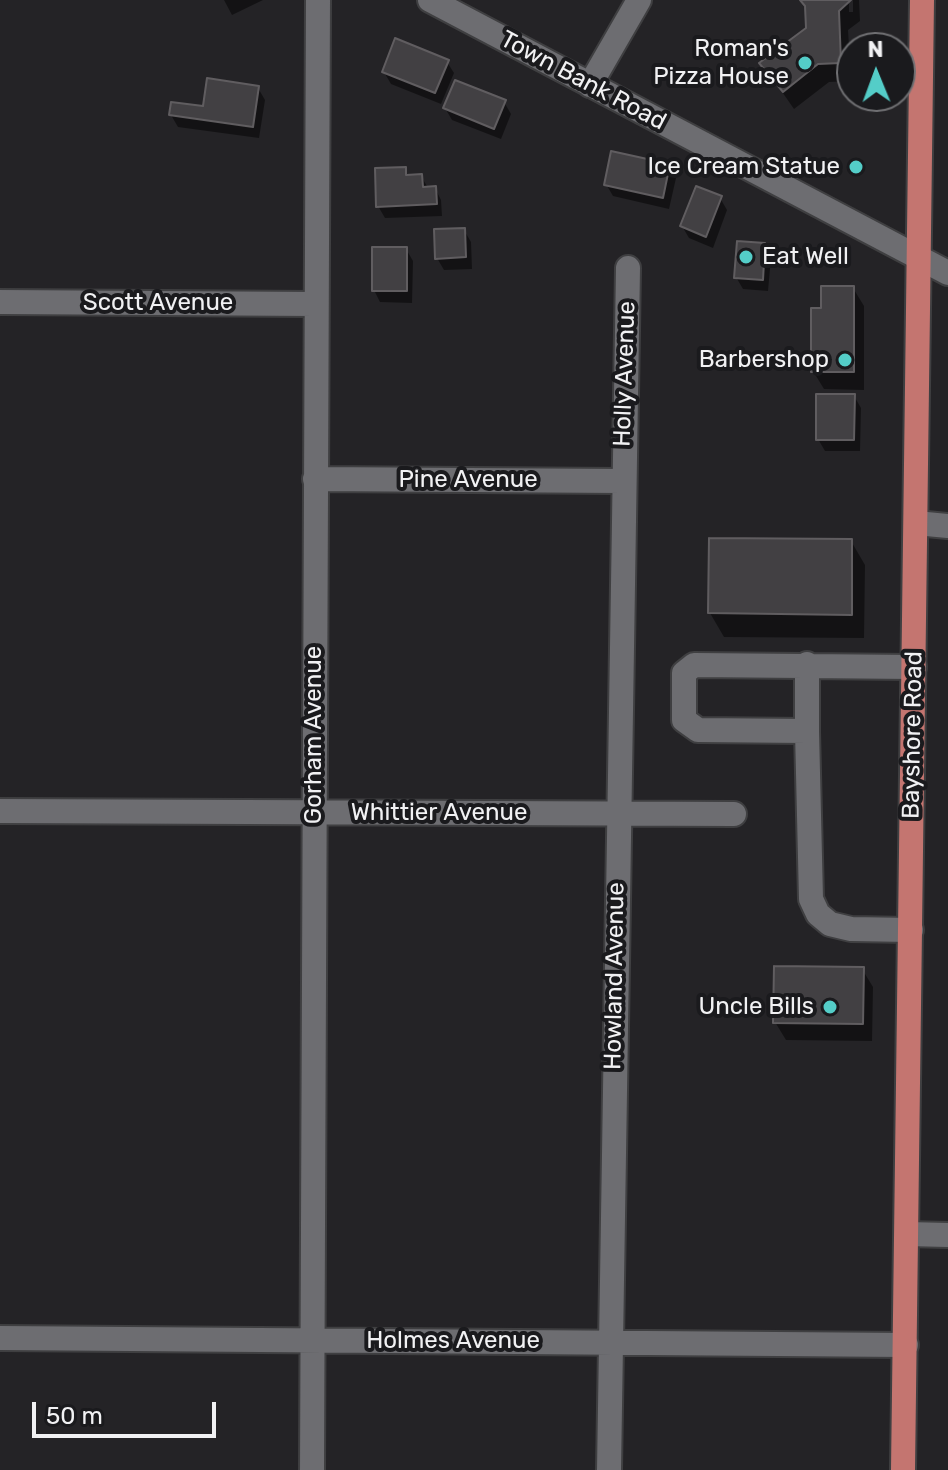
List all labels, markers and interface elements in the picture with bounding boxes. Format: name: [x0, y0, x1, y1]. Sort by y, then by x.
street label: Town Bank Road: [495, 25, 671, 137]
north arrow: [836, 32, 916, 112]
place label: Roman's Pizza House: [653, 35, 789, 91]
text: N: [867, 36, 884, 63]
marker: Roman's Pizza House: [796, 54, 814, 72]
place label: Ice Cream Statue: [647, 153, 840, 181]
marker: Ice Cream Statue: [847, 158, 865, 176]
place label: Eat Well: [762, 243, 849, 271]
marker: Eat Well: [737, 248, 755, 266]
street label: Scott Avenue: [83, 289, 233, 317]
street label: Holly Avenue: [608, 301, 642, 447]
place label: Barbershop: [699, 346, 829, 374]
marker: Barbershop: [836, 351, 854, 369]
street label: Pine Avenue: [398, 466, 538, 494]
street label: Gorham Avenue: [300, 646, 328, 824]
street label: Bayshore Road: [897, 651, 929, 819]
street label: Whittier Avenue: [351, 799, 527, 827]
street label: Howland Avenue: [599, 882, 631, 1070]
place label: Uncle Bills: [698, 993, 814, 1021]
marker: Uncle Bills: [821, 998, 839, 1016]
street label: Holmes Avenue: [366, 1327, 540, 1355]
scale bar: [36, 1386, 220, 1436]
text: 50 m: [46, 1402, 103, 1430]

